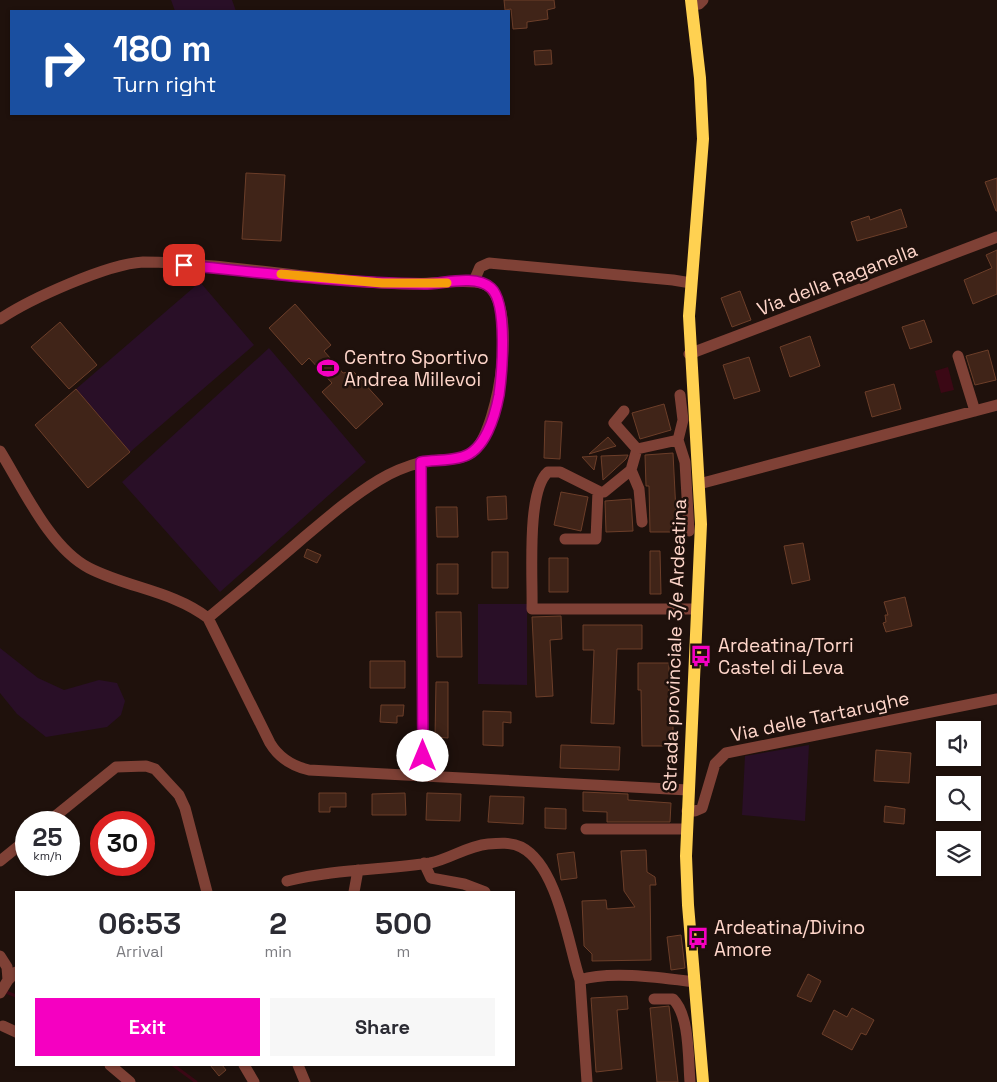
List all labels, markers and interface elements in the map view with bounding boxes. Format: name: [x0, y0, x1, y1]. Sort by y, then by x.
text: 180 m: [113, 27, 211, 71]
icon: right: [30, 30, 95, 95]
text: Turn right: [113, 70, 216, 98]
street label: Via della Raganella: [753, 237, 921, 322]
pin: [163, 244, 205, 286]
icon: arrive: [170, 251, 198, 279]
place label: Centro Sportivo Andrea Millevoi: [344, 345, 489, 392]
sports icon: Centro Sportivo Andrea Millevoi: [315, 355, 341, 381]
street label: Strada provinciale 3/e Ardeatina: [657, 498, 692, 792]
place label: Ardeatina/Torri Castel di Leva: [718, 633, 854, 680]
bus stop icon: Ardeatina/Torri Castel di Leva: [688, 643, 714, 669]
street label: Via delle Tartarughe: [729, 685, 912, 748]
map controls: [936, 721, 981, 876]
button: sound: [936, 721, 981, 766]
position arrow: [396, 729, 448, 781]
button: search: [936, 776, 981, 821]
speed limit sign: 30: [90, 811, 155, 876]
text: 25: [33, 821, 62, 853]
button: layers: [936, 831, 981, 876]
text: km/h: [33, 848, 62, 864]
text: 06:53: [98, 904, 181, 943]
text: 2: [269, 904, 287, 943]
text: 500: [375, 904, 432, 943]
place label: Ardeatina/Divino Amore: [714, 915, 865, 962]
bus stop icon: Ardeatina/Divino Amore: [685, 925, 711, 951]
text: Arrival: [116, 941, 163, 962]
text: min: [264, 941, 292, 962]
text: m: [397, 941, 410, 962]
button: Exit: [35, 998, 260, 1056]
button: Share: [270, 998, 495, 1056]

